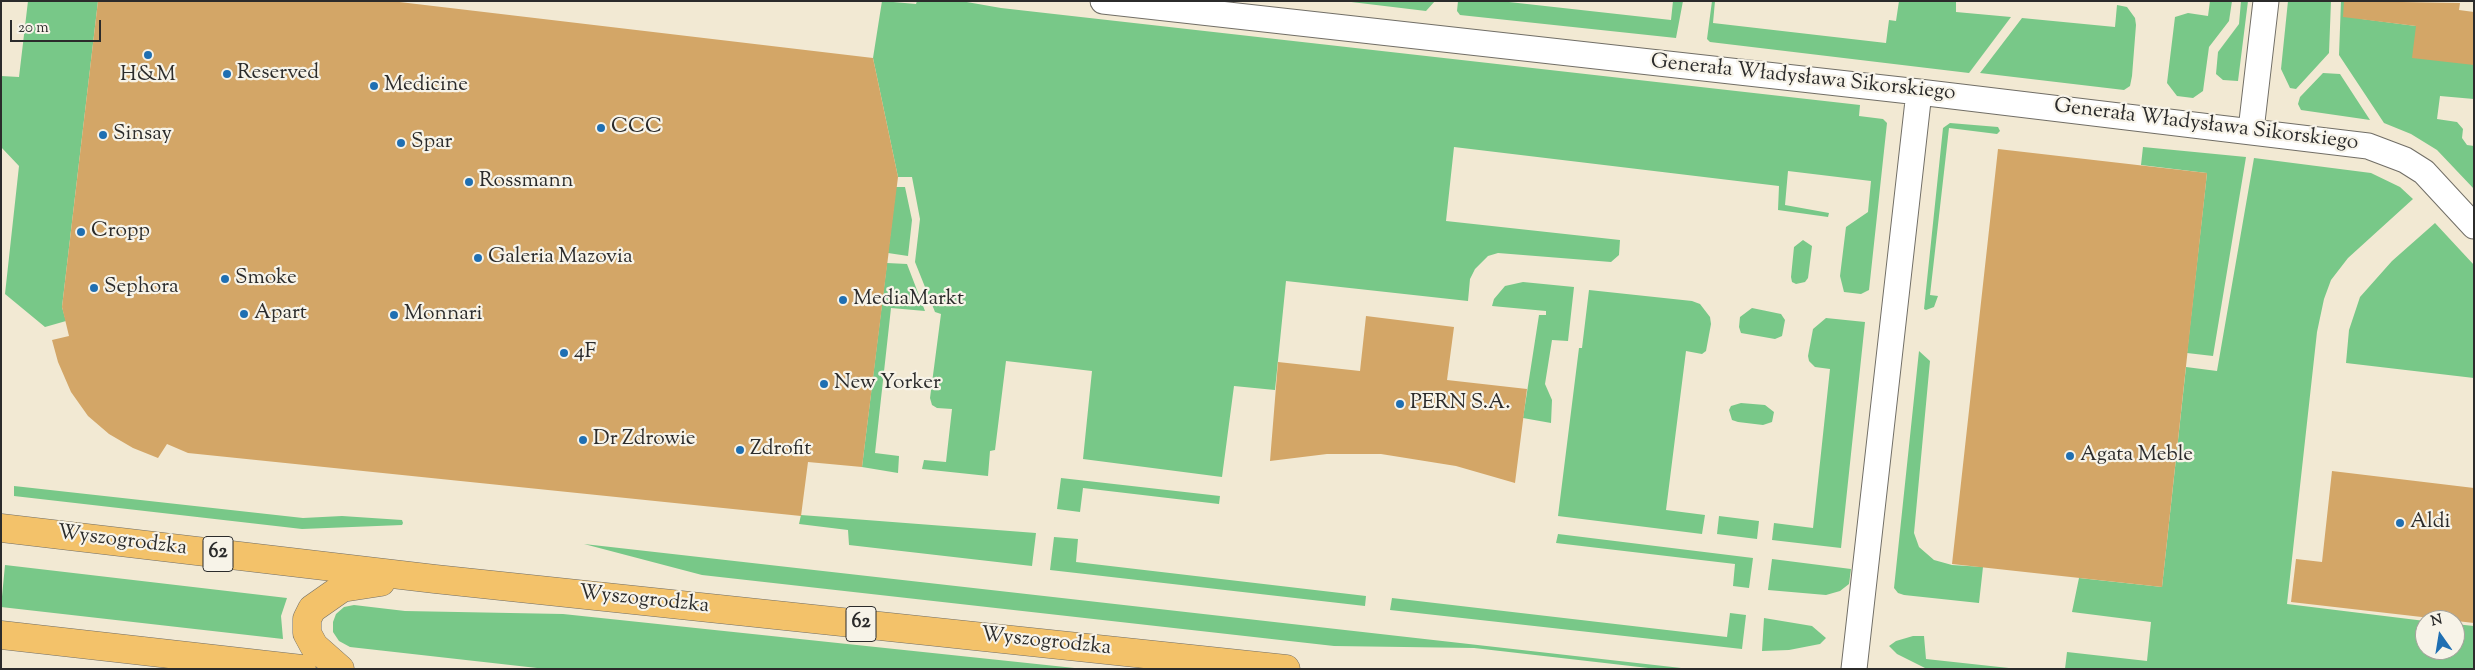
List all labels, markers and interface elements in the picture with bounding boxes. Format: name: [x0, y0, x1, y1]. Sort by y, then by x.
scale bar: [12, 10, 104, 42]
text: 20 m: [18, 18, 49, 39]
marker: H&M: [142, 49, 154, 61]
street label: Generała Władysława Sikorskiego: [1649, 50, 1957, 108]
place label: Reserved: [237, 61, 319, 87]
place label: H&M: [120, 63, 176, 89]
marker: Reserved: [221, 68, 233, 80]
place label: Medicine: [384, 73, 468, 99]
marker: Medicine: [368, 80, 380, 92]
street label: Generała Władysława Sikorskiego: [2052, 95, 2360, 157]
place label: CCC: [611, 115, 662, 141]
place label: Sinsay: [113, 122, 172, 148]
marker: CCC: [595, 122, 607, 134]
marker: Sinsay: [97, 129, 109, 141]
place label: Spar: [411, 130, 452, 156]
marker: Spar: [395, 137, 407, 149]
place label: Rossmann: [479, 169, 573, 195]
marker: Rossmann: [463, 176, 475, 188]
place label: Cropp: [91, 219, 150, 245]
marker: Cropp: [75, 226, 87, 238]
place label: Galeria Mazovia: [488, 245, 633, 271]
marker: Galeria Mazovia: [472, 252, 484, 264]
place label: Smoke: [235, 266, 297, 292]
marker: Smoke: [219, 273, 231, 285]
place label: Sephora: [104, 275, 179, 301]
marker: Sephora: [88, 282, 100, 294]
place label: MediaMarkt: [853, 287, 964, 313]
marker: MediaMarkt: [837, 294, 849, 306]
place label: Apart: [254, 301, 307, 327]
place label: Monnari: [404, 302, 483, 328]
marker: Apart: [238, 308, 250, 320]
marker: Monnari: [388, 309, 400, 321]
place label: 4F: [574, 340, 596, 366]
marker: 4F: [558, 347, 570, 359]
place label: New Yorker: [834, 371, 941, 397]
marker: New Yorker: [818, 378, 830, 390]
place label: PERN S.A.: [1410, 391, 1510, 417]
marker: PERN S.A.: [1394, 398, 1406, 410]
place label: Dr Zdrowie: [593, 427, 696, 453]
marker: Dr Zdrowie: [577, 434, 589, 446]
place label: Zdrofit: [750, 437, 811, 463]
place label: Agata Meble: [2080, 443, 2193, 469]
marker: Zdrofit: [734, 444, 746, 456]
marker: Agata Meble: [2064, 450, 2076, 462]
place label: Aldi: [2410, 510, 2451, 536]
marker: Aldi: [2394, 517, 2406, 529]
street label: Wyszogrodzka: [56, 522, 188, 562]
road number: 62: [203, 536, 233, 572]
street label: Wyszogrodzka: [578, 582, 710, 620]
road number: 62: [846, 606, 876, 642]
north arrow: [2415, 610, 2465, 660]
text: N: [2429, 610, 2445, 632]
street label: Wyszogrodzka: [980, 624, 1112, 662]

